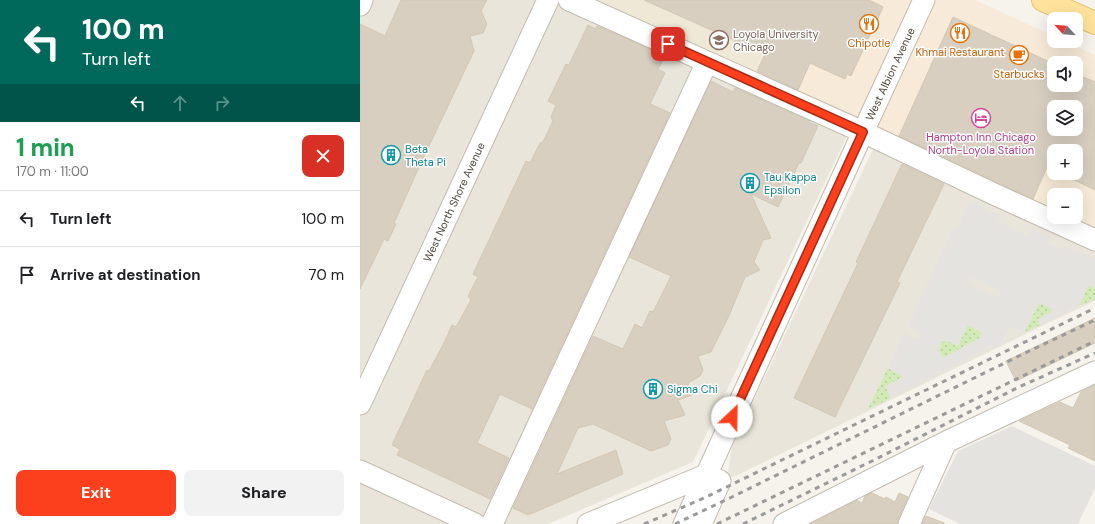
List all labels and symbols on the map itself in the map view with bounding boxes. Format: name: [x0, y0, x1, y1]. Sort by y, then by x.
north arrow: [1047, 12, 1083, 48]
restaurant icon: Chipotle: [858, 13, 880, 35]
restaurant icon: Khmai Restaurant: [949, 22, 971, 44]
street label: West Albion Avenue: [862, 25, 918, 123]
pin: [651, 27, 685, 61]
place label: Loyola University Chicago: [733, 27, 819, 54]
school or university icon: Loyola University Chicago: [708, 29, 730, 51]
place label: Chipotle: [847, 36, 891, 50]
cafe icon: Starbucks: [1008, 44, 1030, 66]
place label: Khmai Restaurant: [915, 45, 1005, 59]
place label: Starbucks: [994, 67, 1044, 81]
hotel icon: Hampton Inn Chicago North-Loyola Station: [970, 107, 992, 129]
place label: Hampton Inn Chicago North-Loyola Station: [926, 130, 1036, 157]
street label: West North Shore Avenue: [420, 140, 488, 264]
place label: Beta Theta Pi: [405, 142, 446, 169]
building icon: Beta Theta Pi: [380, 144, 402, 166]
place label: Tau Kappa Epsilon: [764, 170, 817, 197]
building icon: Tau Kappa Epsilon: [739, 172, 761, 194]
building icon: Sigma Chi: [642, 378, 664, 400]
place label: Sigma Chi: [667, 382, 718, 396]
position arrow: [711, 396, 753, 438]

